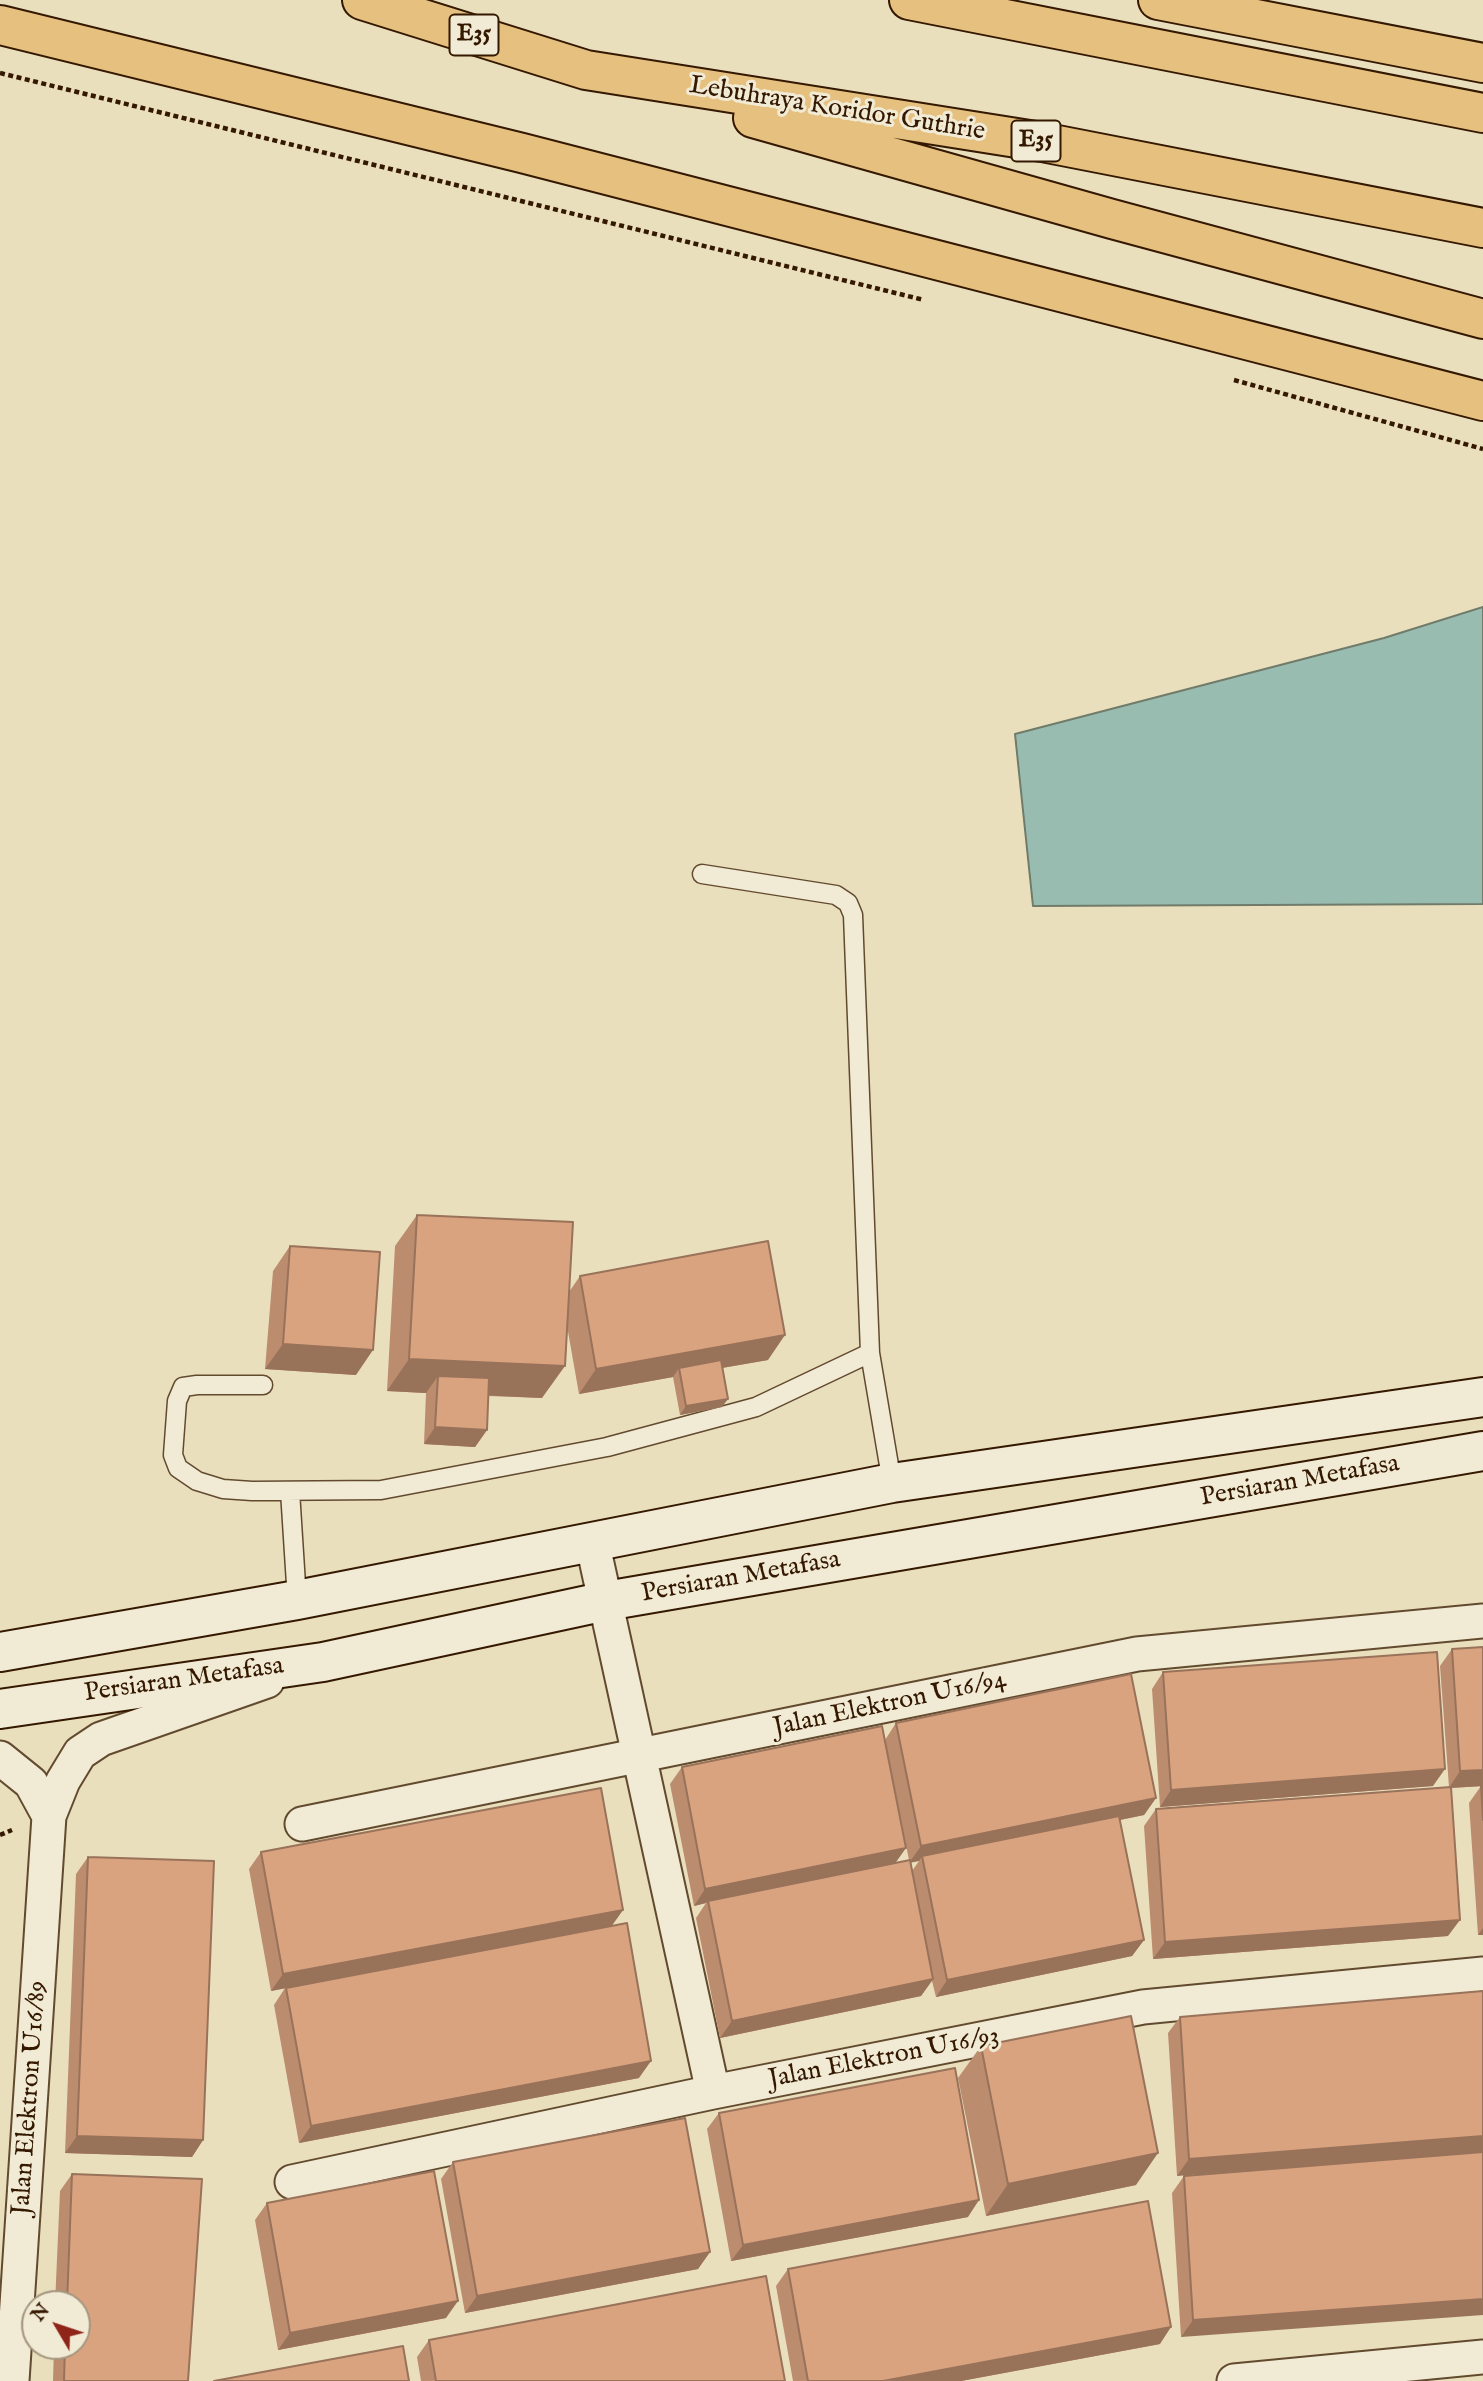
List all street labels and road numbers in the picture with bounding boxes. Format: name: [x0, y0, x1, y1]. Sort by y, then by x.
road number: E35: [449, 15, 498, 56]
street label: Lebuhraya Koridor Guthrie: [687, 71, 987, 149]
road number: E35: [1012, 120, 1060, 162]
street label: Persiaran Metafasa: [1198, 1449, 1402, 1515]
street label: Persiaran Metafasa: [639, 1545, 843, 1611]
street label: Persiaran Metafasa: [82, 1652, 286, 1710]
street label: Jalan Elektron U16/94: [771, 1665, 1009, 1745]
street label: Jalan Elektron U16/89: [7, 1980, 55, 2216]
street label: Jalan Elektron U16/93: [766, 2021, 1002, 2097]

